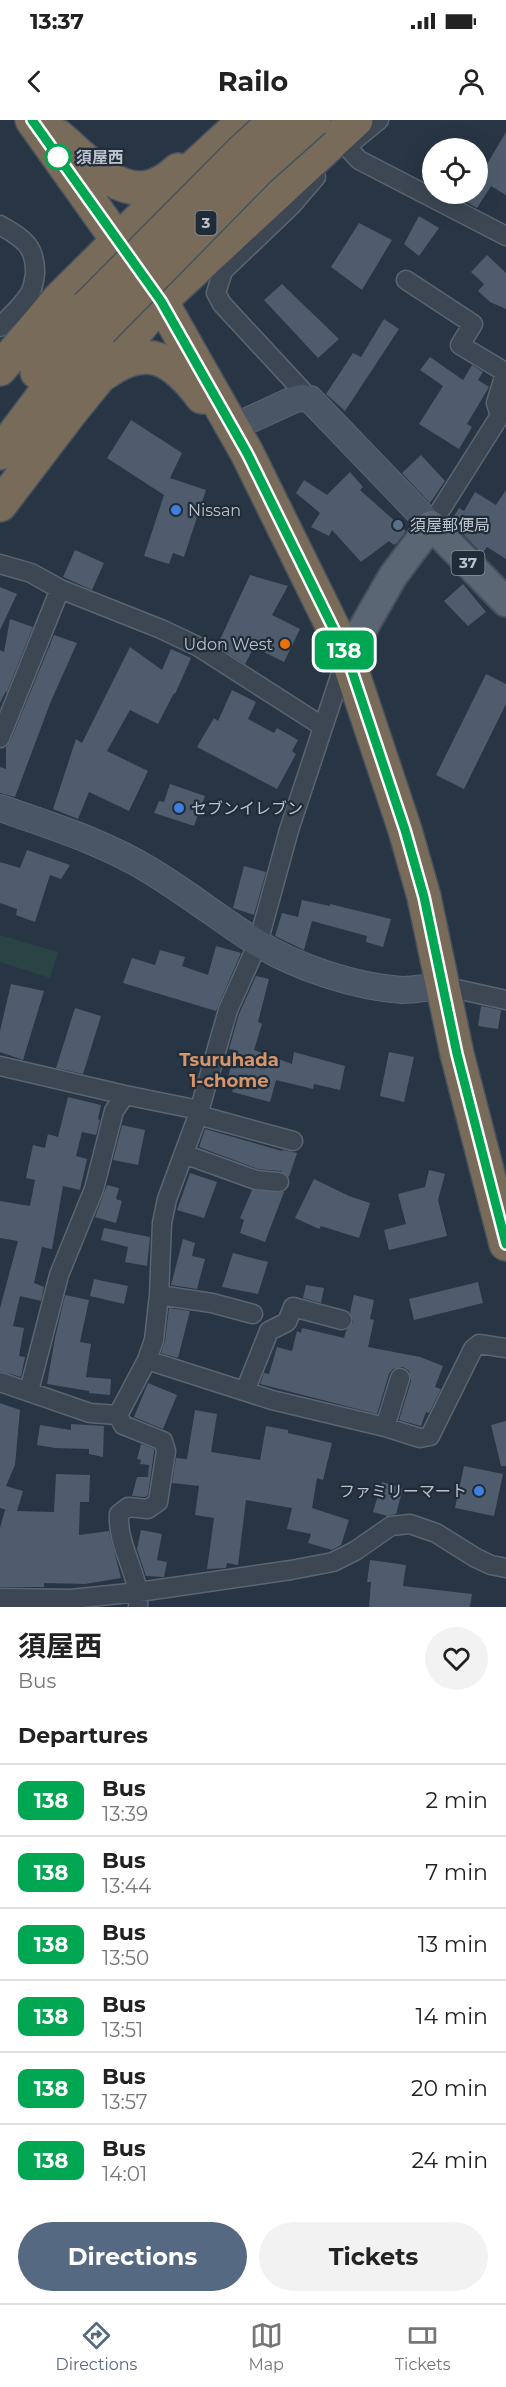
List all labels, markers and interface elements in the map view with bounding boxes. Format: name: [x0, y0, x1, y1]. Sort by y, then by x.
text: 13:37: [30, 8, 84, 35]
icon: back: [18, 65, 51, 98]
text: Railo: [218, 65, 288, 98]
icon: person: [455, 65, 488, 98]
map controls: [422, 138, 488, 204]
button: locate: [422, 138, 488, 204]
marker: 須屋西: [45, 144, 71, 170]
place label: 須屋西: [76, 148, 124, 167]
road number: 3: [196, 211, 216, 235]
place label: Nissan: [188, 501, 241, 520]
marker: Nissan: [169, 503, 183, 517]
place label: 須屋郵便局: [410, 516, 490, 535]
marker: 須屋郵便局: [391, 518, 405, 532]
road number: 37: [452, 551, 484, 575]
line badge: 138: [310, 630, 379, 670]
place label: Udon West: [184, 635, 273, 654]
marker: Udon West: [278, 637, 292, 651]
text: 138: [327, 638, 361, 663]
place label: セブンイレブン: [191, 799, 303, 818]
marker: セブンイレブン: [172, 801, 186, 815]
district label: Tsuruhada 1-chome: [179, 1049, 279, 1092]
place label: ファミリーマート: [339, 1482, 467, 1501]
marker: ファミリーマート: [472, 1484, 486, 1498]
button: heart: [425, 1627, 488, 1690]
text: 須屋西: [18, 1629, 102, 1663]
text: Bus: [18, 1669, 56, 1693]
text: Departures: [18, 1722, 148, 1749]
text: Bus: [102, 1775, 146, 1802]
text: 2 min: [426, 1787, 488, 1814]
text: 138: [34, 1788, 68, 1813]
text: 13:39: [102, 1802, 148, 1826]
text: Bus: [102, 1847, 146, 1874]
text: 7 min: [425, 1859, 488, 1886]
text: 138: [34, 1860, 68, 1885]
text: 13:44: [102, 1874, 151, 1898]
text: Bus: [102, 1919, 146, 1946]
text: 13 min: [418, 1931, 488, 1958]
text: 138: [34, 1932, 68, 1957]
text: 13:50: [102, 1946, 149, 1970]
text: Bus: [102, 1991, 146, 2018]
text: 14 min: [416, 2003, 488, 2030]
text: 138: [34, 2004, 68, 2029]
text: 13:51: [102, 2018, 143, 2042]
text: Bus: [102, 2063, 146, 2090]
text: 20 min: [411, 2075, 488, 2102]
text: 138: [34, 2076, 68, 2101]
text: 13:57: [102, 2090, 148, 2114]
text: Bus: [102, 2135, 146, 2162]
text: 24 min: [412, 2147, 488, 2174]
text: 138: [34, 2148, 68, 2173]
text: 14:01: [102, 2162, 147, 2186]
button: Directions: [18, 2222, 247, 2291]
button: Tickets: [259, 2222, 488, 2291]
tab: Directions: [55, 2319, 137, 2374]
tab: Map: [248, 2319, 284, 2374]
tab: Tickets: [395, 2319, 451, 2374]

